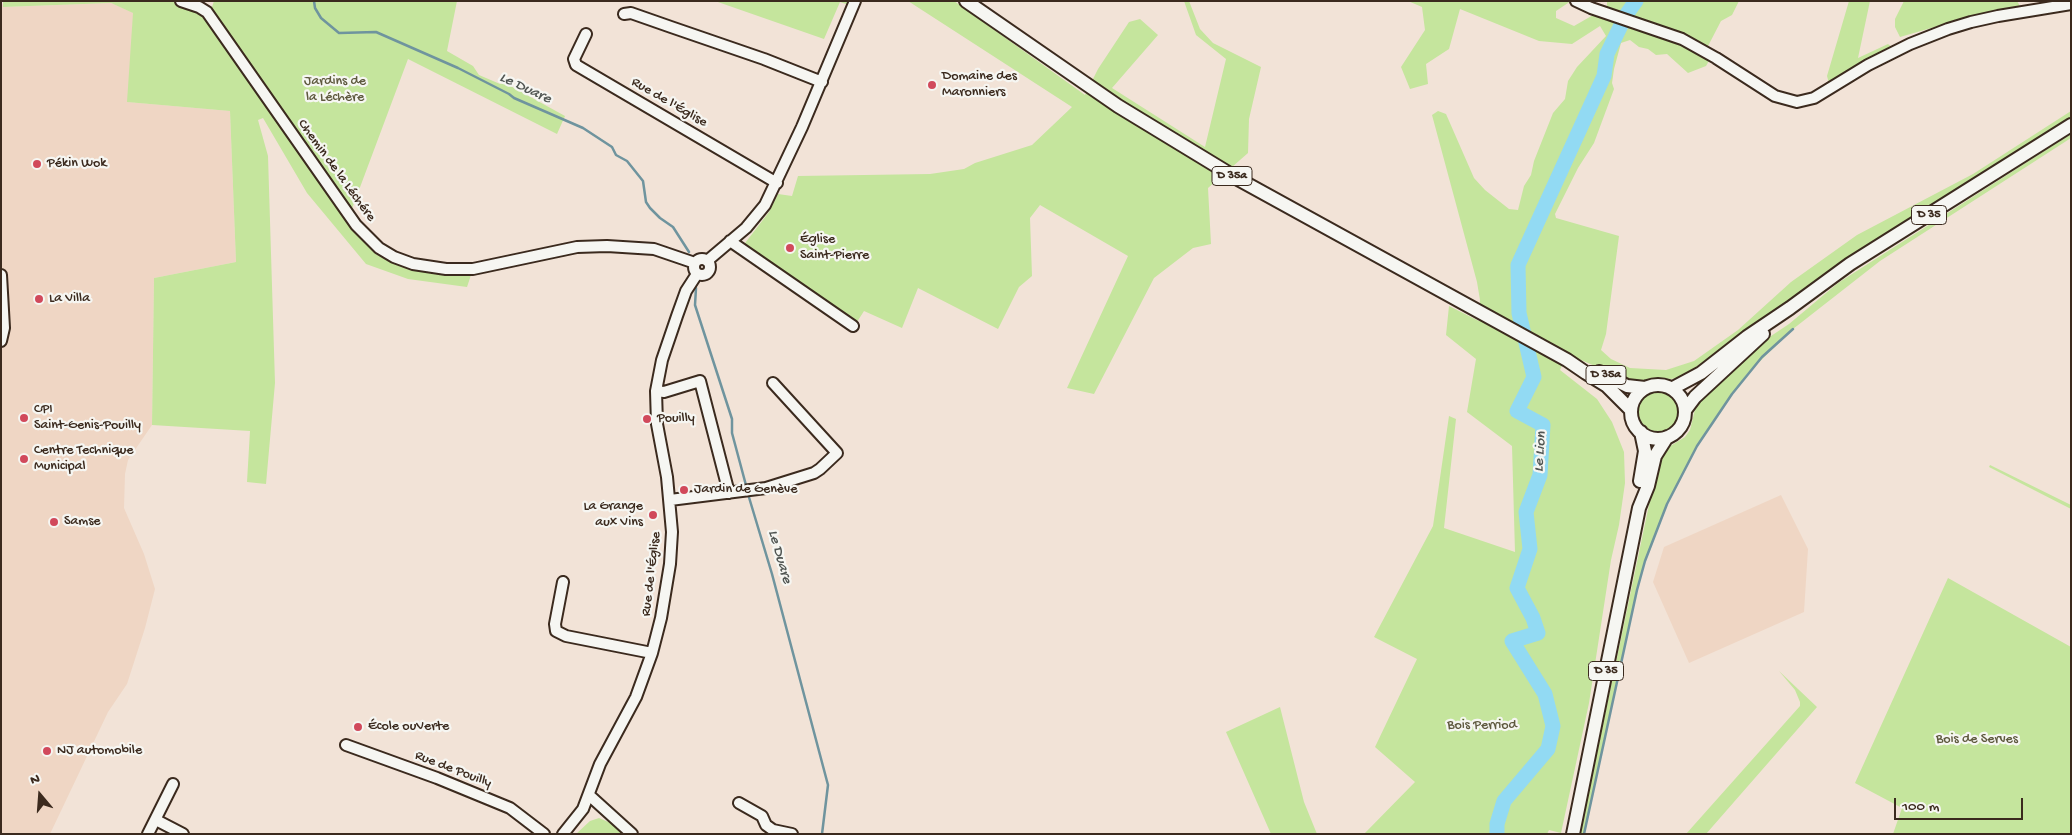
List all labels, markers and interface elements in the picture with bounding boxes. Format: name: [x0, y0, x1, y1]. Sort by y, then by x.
water label: Le Duare: [496, 69, 554, 109]
place label: Domaine des Maronniers: [942, 69, 1017, 102]
park label: Jardins de la Léchère: [304, 74, 366, 106]
street label: Rue de l'Église: [628, 74, 710, 132]
marker: Domaine des Maronniers: [926, 79, 938, 91]
street label: Chemin de la Léchére: [293, 117, 379, 225]
place label: Pékin Wok: [47, 156, 107, 172]
marker: Pékin Wok: [31, 158, 43, 170]
road number: D 35a: [1212, 167, 1252, 186]
road number: D 35: [1912, 206, 1946, 224]
place label: Église Saint-Pierre: [800, 232, 869, 264]
marker: Église Saint-Pierre: [784, 242, 796, 254]
place label: La Villa: [49, 291, 90, 307]
marker: La Villa: [33, 293, 45, 305]
road number: D 35a: [1586, 366, 1626, 384]
place label: CPI Saint-Genis-Pouilly: [34, 402, 141, 434]
place label: Pouilly: [657, 411, 695, 427]
marker: CPI Saint-Genis-Pouilly: [18, 412, 30, 424]
marker: Pouilly: [641, 413, 653, 425]
water label: Le Lion: [1531, 431, 1551, 473]
place label: Centre Technique Municipal: [34, 443, 133, 476]
marker: Centre Technique Municipal: [18, 453, 30, 465]
place label: Jardin de Genève: [694, 482, 797, 498]
marker: Jardin de Genève: [678, 484, 690, 496]
place label: La Grange aux Vins: [583, 499, 643, 532]
marker: La Grange aux Vins: [647, 509, 659, 521]
place label: Samse: [64, 514, 101, 530]
marker: Samse: [48, 516, 60, 528]
water label: Le Duare: [763, 528, 795, 586]
street label: Rue de l'Église: [638, 531, 666, 617]
road number: D 35: [1588, 661, 1624, 680]
park label: Bois Perriod: [1447, 718, 1517, 734]
place label: École ouVerte: [368, 719, 449, 735]
marker: École ouVerte: [352, 721, 364, 733]
park label: Bois de Serves: [1936, 732, 2018, 748]
place label: NJ automobile: [57, 743, 142, 759]
marker: NJ automobile: [41, 745, 53, 757]
street label: Rue de Pouilly: [412, 748, 494, 792]
north arrow: [15, 770, 65, 820]
text: N: [28, 771, 42, 790]
scale bar: [1897, 788, 2026, 820]
text: 100 m: [1902, 798, 1939, 816]

